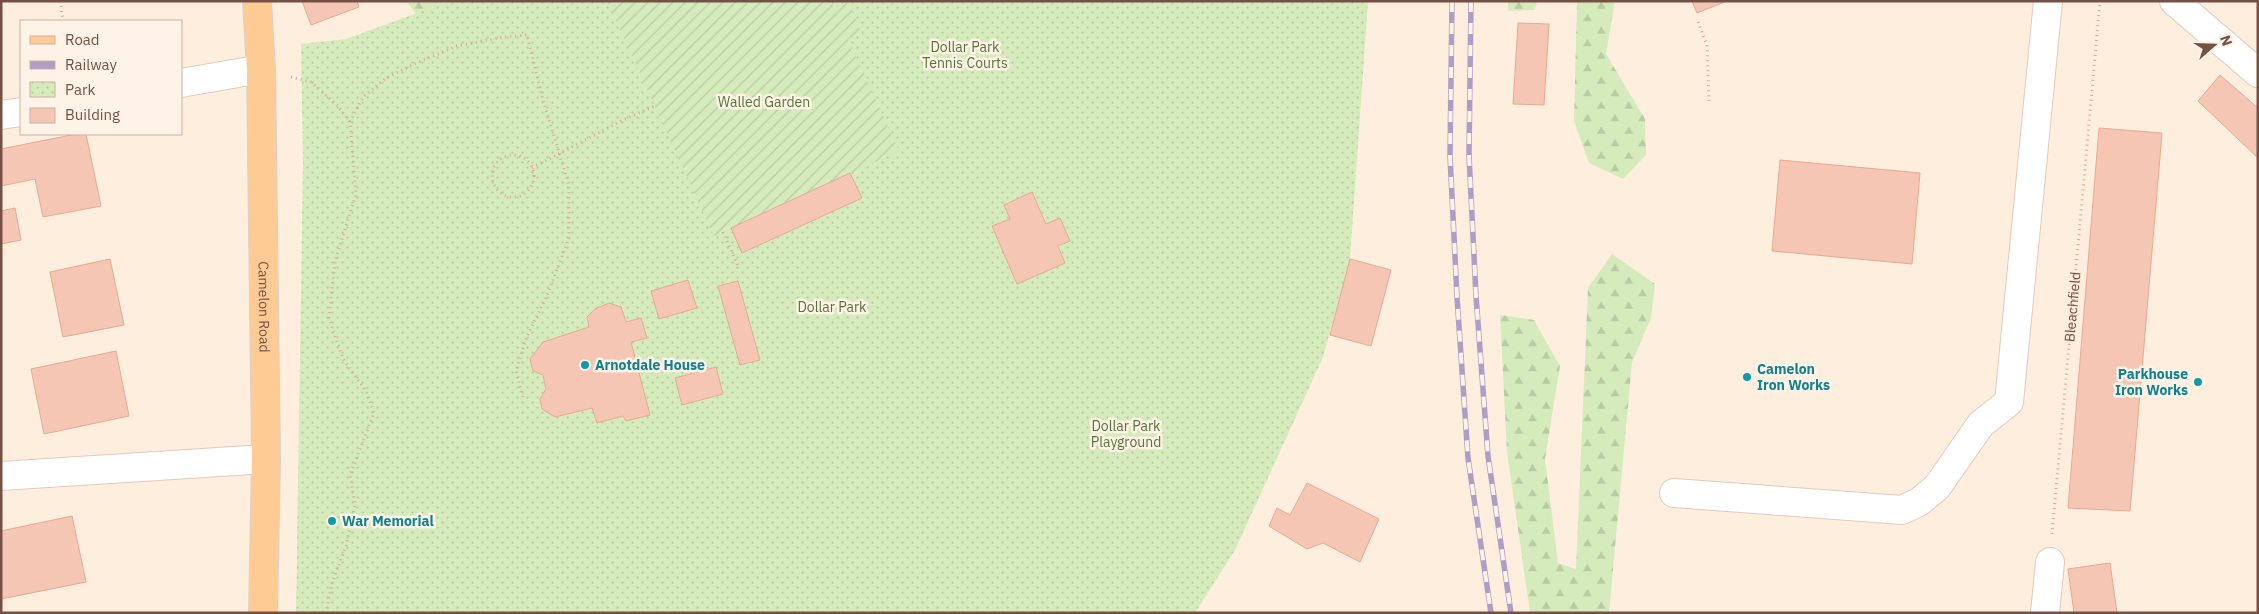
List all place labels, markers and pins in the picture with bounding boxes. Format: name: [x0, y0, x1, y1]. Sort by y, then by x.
place label: Arnotdale House: [595, 356, 705, 374]
marker: Arnotdale House: [579, 359, 591, 371]
place label: Camelon Iron Works: [1757, 360, 1830, 394]
place label: Parkhouse Iron Works: [2115, 365, 2188, 399]
marker: Camelon Iron Works: [1741, 371, 1753, 383]
marker: Parkhouse Iron Works: [2192, 376, 2204, 388]
place label: War Memorial: [342, 512, 434, 530]
marker: War Memorial: [326, 515, 338, 527]

